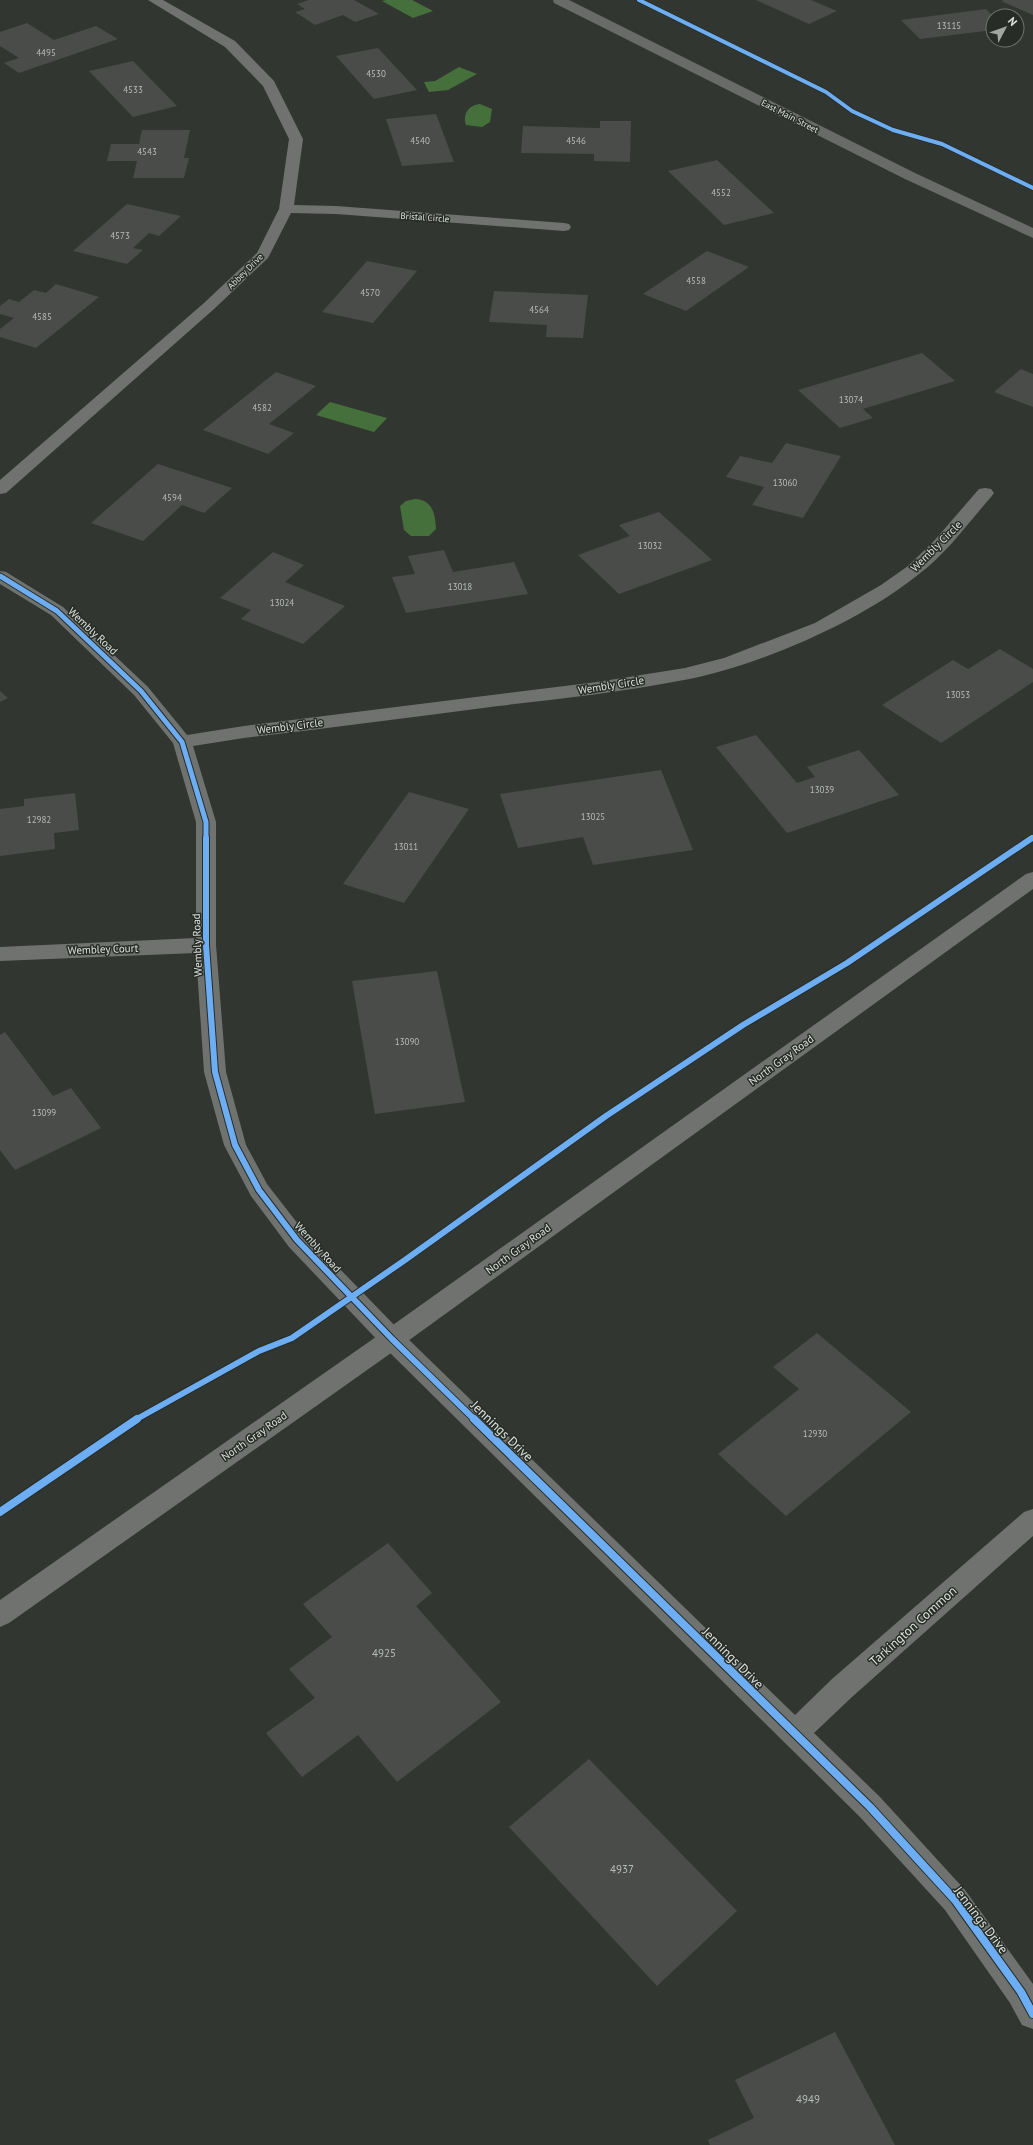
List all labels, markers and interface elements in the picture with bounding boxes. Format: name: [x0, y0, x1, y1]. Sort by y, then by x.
north arrow: [985, 8, 1025, 48]
text: N: [1005, 14, 1020, 29]
house number: 13115: [937, 20, 961, 31]
house number: 4495: [36, 47, 56, 58]
house number: 4530: [366, 68, 386, 79]
house number: 4533: [123, 84, 143, 95]
street label: East Main Street: [760, 97, 820, 135]
house number: 4540: [410, 135, 430, 146]
house number: 4546: [566, 135, 586, 146]
house number: 4543: [137, 146, 157, 157]
house number: 4552: [711, 187, 731, 198]
street label: Bristal Circle: [400, 210, 450, 224]
house number: 4573: [110, 230, 130, 241]
street label: Abbey Drive: [225, 251, 265, 291]
house number: 4558: [686, 275, 706, 286]
house number: 4570: [360, 287, 380, 298]
house number: 4564: [529, 304, 549, 315]
house number: 4585: [32, 311, 52, 322]
house number: 13074: [839, 394, 863, 405]
house number: 4582: [252, 402, 272, 413]
house number: 13060: [773, 477, 797, 488]
house number: 4594: [162, 492, 182, 503]
street label: Wembly Circle: [907, 517, 965, 575]
house number: 13032: [638, 540, 662, 551]
house number: 13018: [448, 581, 472, 592]
house number: 13024: [270, 597, 294, 608]
street label: Wembly Road: [65, 604, 121, 658]
street label: Wembly Circle: [577, 673, 645, 697]
house number: 13053: [946, 689, 970, 700]
street label: Wembly Circle: [256, 715, 324, 737]
house number: 13039: [810, 784, 834, 795]
house number: 13025: [581, 811, 605, 822]
house number: 12982: [27, 814, 51, 825]
house number: 13011: [394, 841, 418, 852]
street label: Wembly Road: [189, 913, 205, 977]
street label: Wembley Court: [67, 941, 139, 957]
street label: North Gray Road: [746, 1032, 816, 1088]
house number: 13090: [395, 1036, 419, 1047]
house number: 13099: [32, 1107, 56, 1118]
street label: Wembly Road: [292, 1219, 344, 1275]
street label: North Gray Road: [483, 1221, 553, 1277]
street label: Jennings Drive: [467, 1396, 537, 1465]
street label: North Gray Road: [218, 1408, 290, 1464]
house number: 12930: [803, 1428, 827, 1439]
street label: Tarkington Common: [866, 1582, 960, 1670]
street label: Jennings Drive: [698, 1623, 767, 1692]
house number: 4925: [372, 1646, 396, 1660]
house number: 4937: [610, 1862, 634, 1876]
street label: Jennings Drive: [949, 1882, 1012, 1957]
house number: 4949: [796, 2092, 820, 2106]

